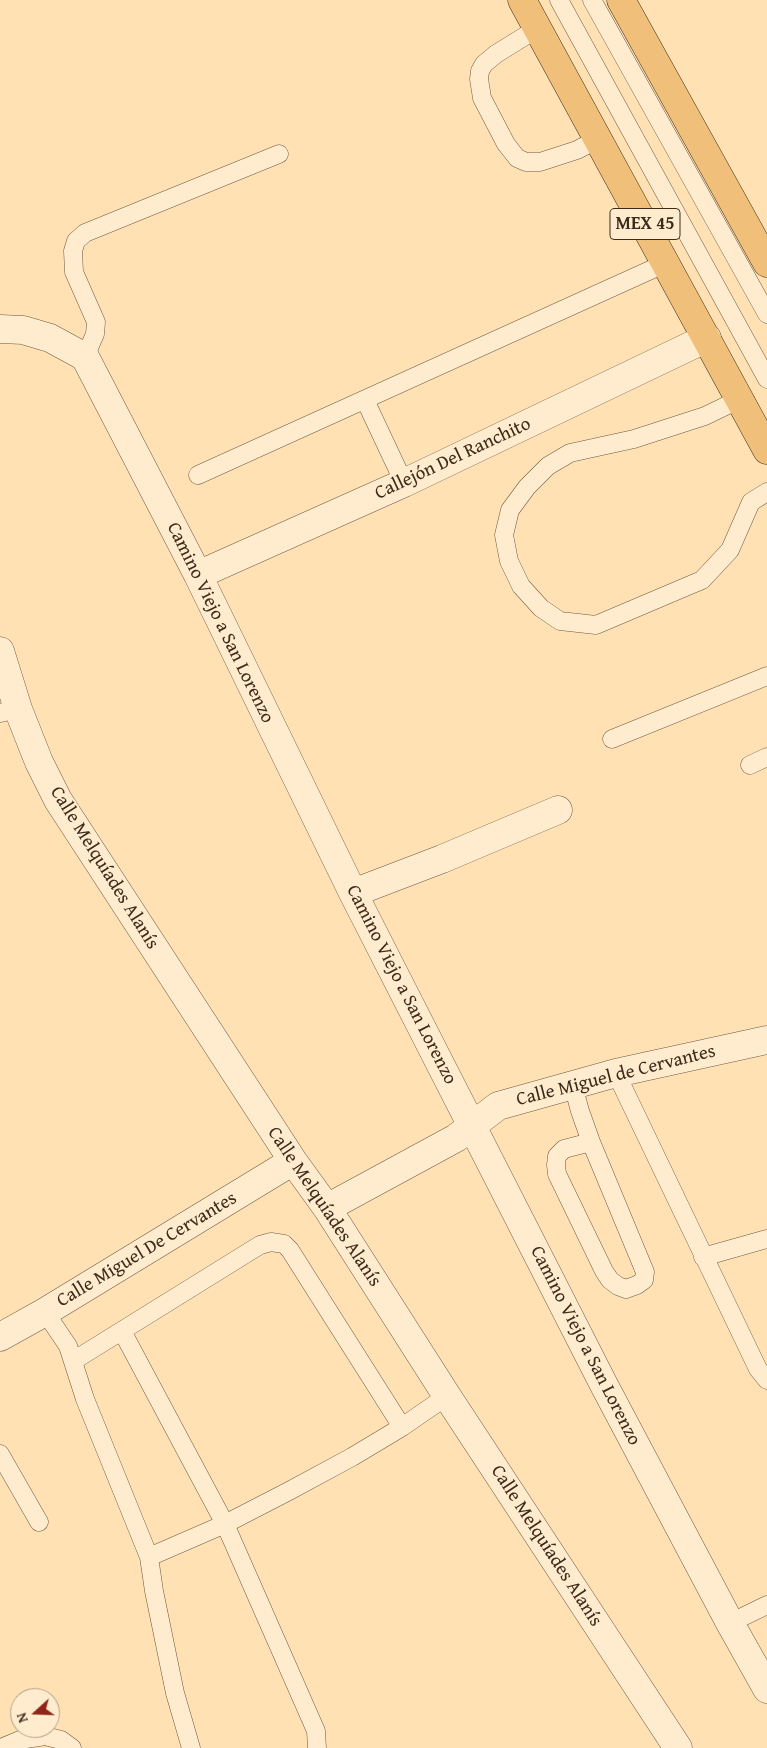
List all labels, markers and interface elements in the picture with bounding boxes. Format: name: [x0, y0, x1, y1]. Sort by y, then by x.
road number: MEX 45: [610, 208, 680, 240]
street label: Callejón Del Ranchito: [371, 413, 535, 505]
street label: Camino Viejo a San Lorenzo: [161, 519, 279, 727]
street label: Calle Melquíades Alanís: [45, 782, 163, 954]
street label: Camino Viejo a San Lorenzo: [341, 881, 461, 1089]
street label: Calle Miguel de Cervantes: [514, 1040, 718, 1112]
street label: Calle Melquíades Alanís: [262, 1123, 386, 1291]
street label: Calle Miguel De Cervantes: [53, 1187, 241, 1313]
street label: Camino Viejo a San Lorenzo: [525, 1242, 645, 1450]
street label: Calle Melquíades Alanís: [485, 1461, 607, 1631]
north arrow: [10, 1688, 60, 1738]
text: N: [11, 1710, 33, 1726]

